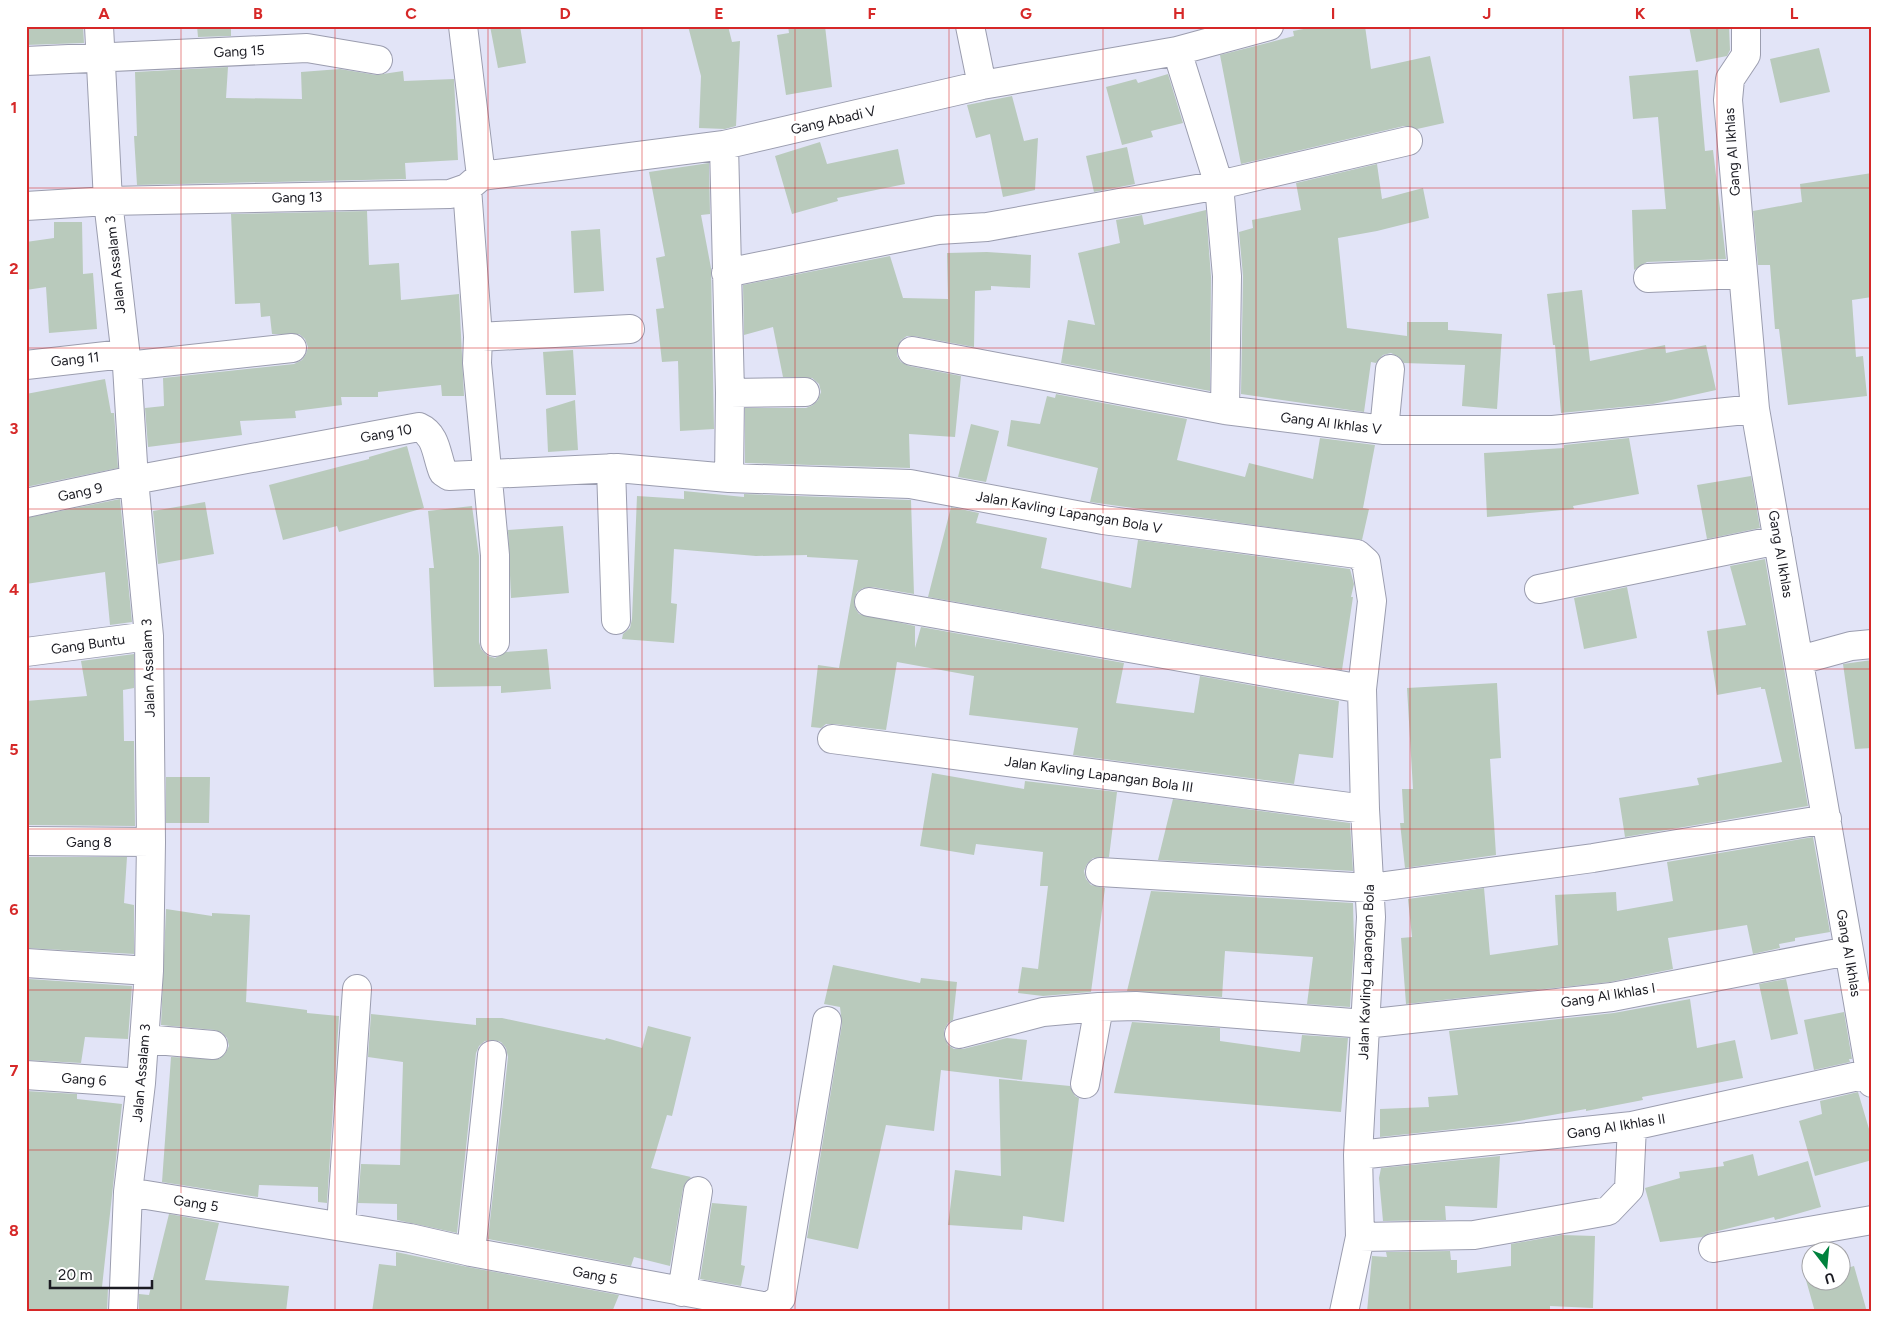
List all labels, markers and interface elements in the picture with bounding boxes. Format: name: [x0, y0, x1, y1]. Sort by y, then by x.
text: A: [98, 4, 110, 23]
text: B: [253, 4, 263, 23]
text: C: [405, 4, 417, 23]
text: D: [559, 4, 571, 23]
text: E: [714, 4, 724, 23]
text: F: [868, 4, 877, 23]
text: G: [1020, 4, 1032, 23]
text: H: [1173, 4, 1185, 23]
text: I: [1331, 4, 1335, 23]
text: J: [1483, 4, 1491, 23]
text: K: [1635, 4, 1646, 23]
text: L: [1790, 4, 1799, 23]
street label: Gang 15: [213, 42, 265, 61]
text: 1: [11, 98, 17, 117]
street label: Gang Abadi V: [789, 102, 878, 139]
street label: Gang Al Ikhlas: [1721, 107, 1744, 197]
street label: Gang 13: [272, 189, 322, 206]
street label: Jalan Assalam 3: [102, 215, 129, 315]
text: 2: [9, 259, 19, 278]
street label: Gang 11: [50, 348, 100, 371]
street label: Gang Al Ikhlas V: [1279, 409, 1383, 438]
text: 3: [10, 419, 19, 438]
street label: Gang 10: [359, 421, 413, 446]
street label: Gang 9: [56, 479, 104, 506]
street label: Jalan Kavling Lapangan Bola V: [975, 488, 1164, 537]
street label: Gang Al Ikhlas: [1764, 509, 1797, 599]
text: 4: [9, 580, 19, 599]
street label: Jalan Assalam 3: [138, 618, 159, 718]
street label: Gang Buntu: [50, 631, 126, 658]
text: 5: [9, 740, 19, 759]
street label: Jalan Kavling Lapangan Bola III: [1003, 753, 1194, 796]
street label: Gang 8: [66, 834, 112, 851]
street label: Jalan Kavling Lapangan Bola: [1355, 884, 1378, 1060]
text: 6: [9, 900, 19, 919]
street label: Gang Al Ikhlas: [1832, 908, 1865, 998]
street label: Gang Al Ikhlas I: [1559, 980, 1657, 1011]
street label: Jalan Assalam 3: [129, 1023, 154, 1123]
text: 7: [10, 1061, 19, 1080]
street label: Gang 6: [61, 1069, 107, 1090]
street label: Gang Al Ikhlas II: [1566, 1110, 1667, 1143]
street label: Gang 5: [172, 1192, 220, 1215]
text: 8: [9, 1221, 19, 1240]
north arrow: [1800, 1240, 1850, 1290]
scale bar: [50, 1258, 152, 1290]
street label: Gang 5: [571, 1263, 619, 1288]
text: 20 m: [58, 1266, 92, 1284]
text: U: [1822, 1268, 1837, 1288]

